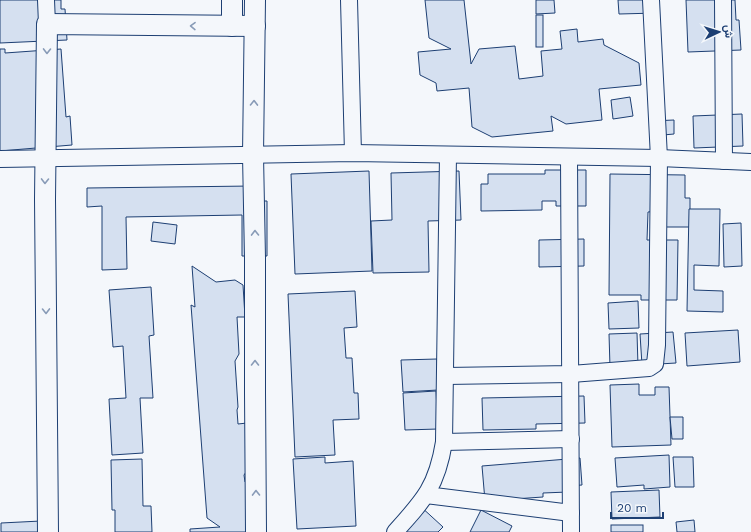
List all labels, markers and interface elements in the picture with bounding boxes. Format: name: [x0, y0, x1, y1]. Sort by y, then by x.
north arrow: [699, 12, 739, 52]
one-way arrow: [190, 22, 196, 30]
text: ش: [722, 24, 735, 38]
one-way arrow: [43, 48, 51, 54]
one-way arrow: [249, 100, 258, 106]
one-way arrow: [41, 178, 49, 184]
one-way arrow: [251, 230, 259, 236]
one-way arrow: [42, 308, 50, 314]
one-way arrow: [251, 360, 259, 366]
one-way arrow: [252, 490, 260, 496]
scale bar: [611, 494, 663, 520]
text: 20 m: [617, 501, 647, 515]

